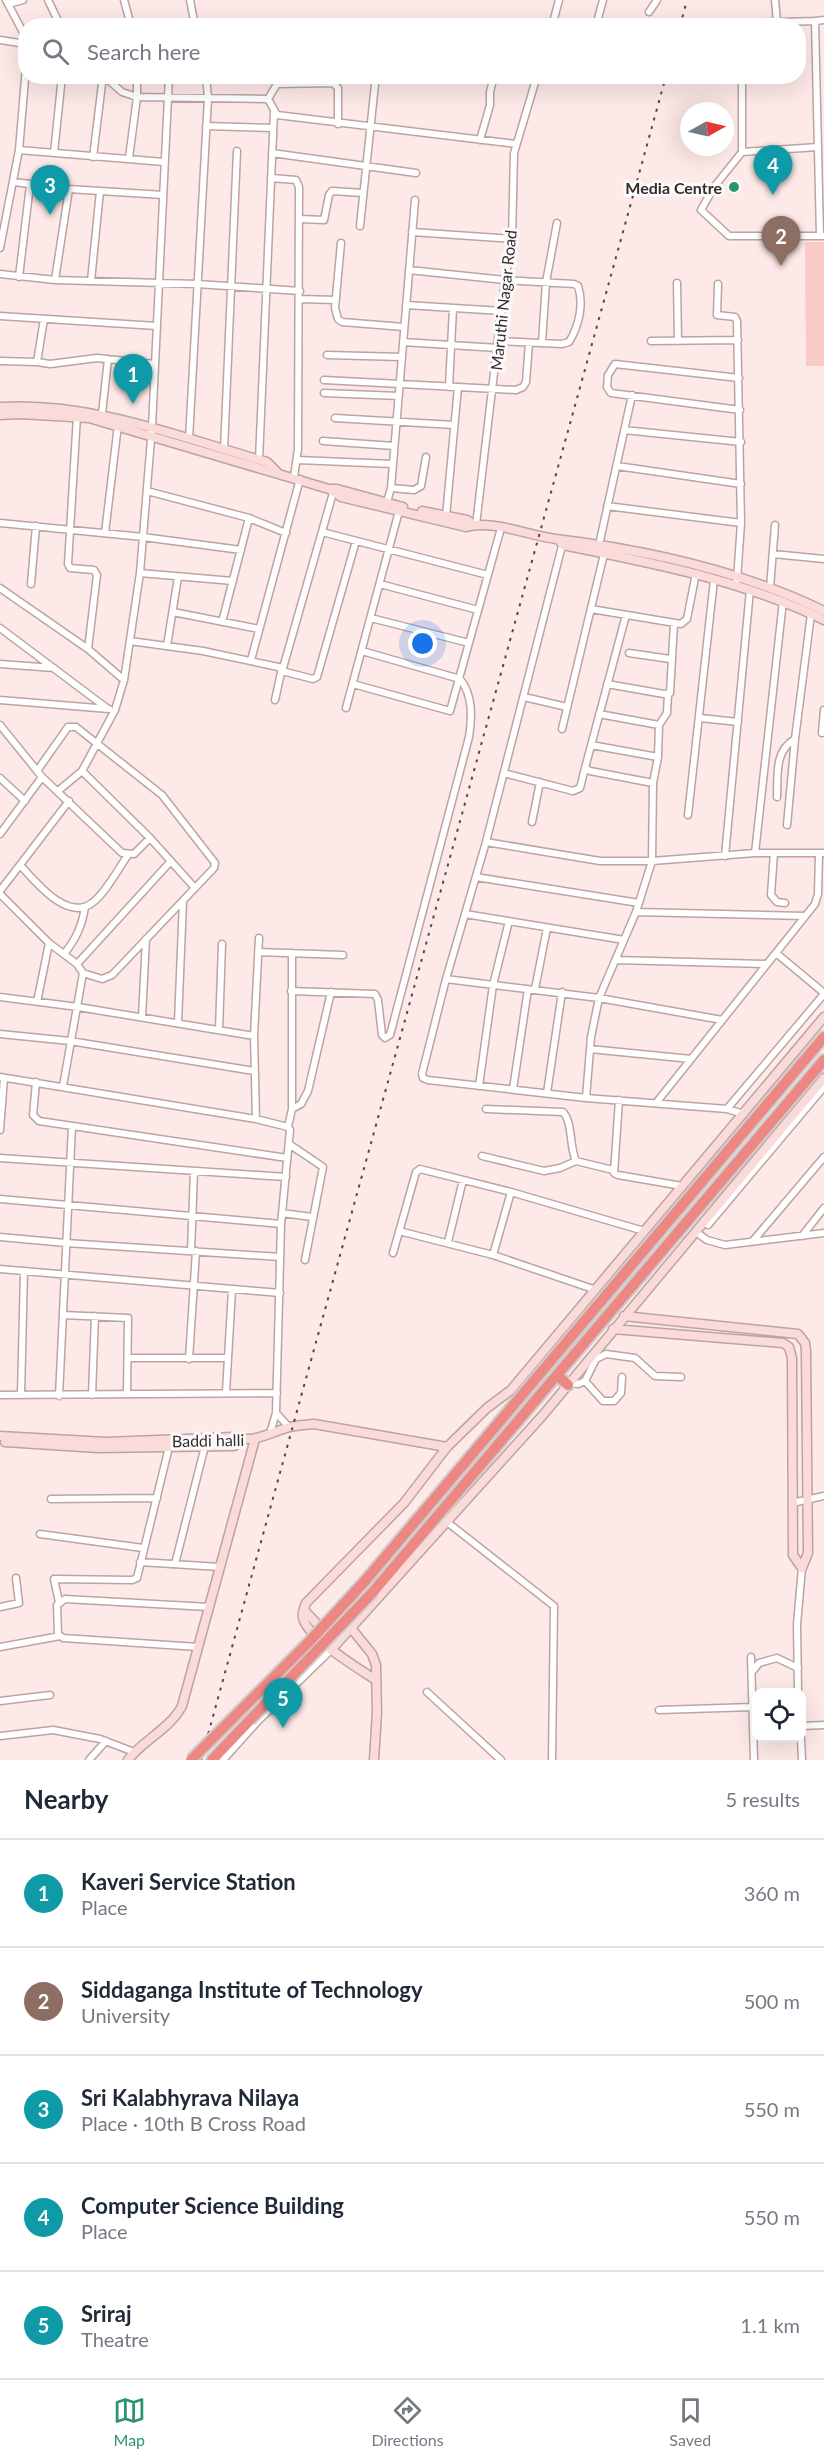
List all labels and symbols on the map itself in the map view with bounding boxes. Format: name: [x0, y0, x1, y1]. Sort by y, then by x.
north arrow: [680, 102, 734, 156]
pin: 4: [754, 146, 792, 195]
pin: 3: [31, 166, 70, 215]
place label: Media Centre: [625, 178, 722, 197]
marker: Media Centre: [727, 180, 741, 194]
pin: 2: [762, 216, 800, 266]
street label: Maruthi Nagar Road: [486, 229, 520, 371]
pin: 1: [114, 354, 152, 404]
your location: [408, 629, 437, 658]
street label: Baddi halli: [172, 1430, 244, 1450]
pin: 5: [264, 1678, 302, 1728]

